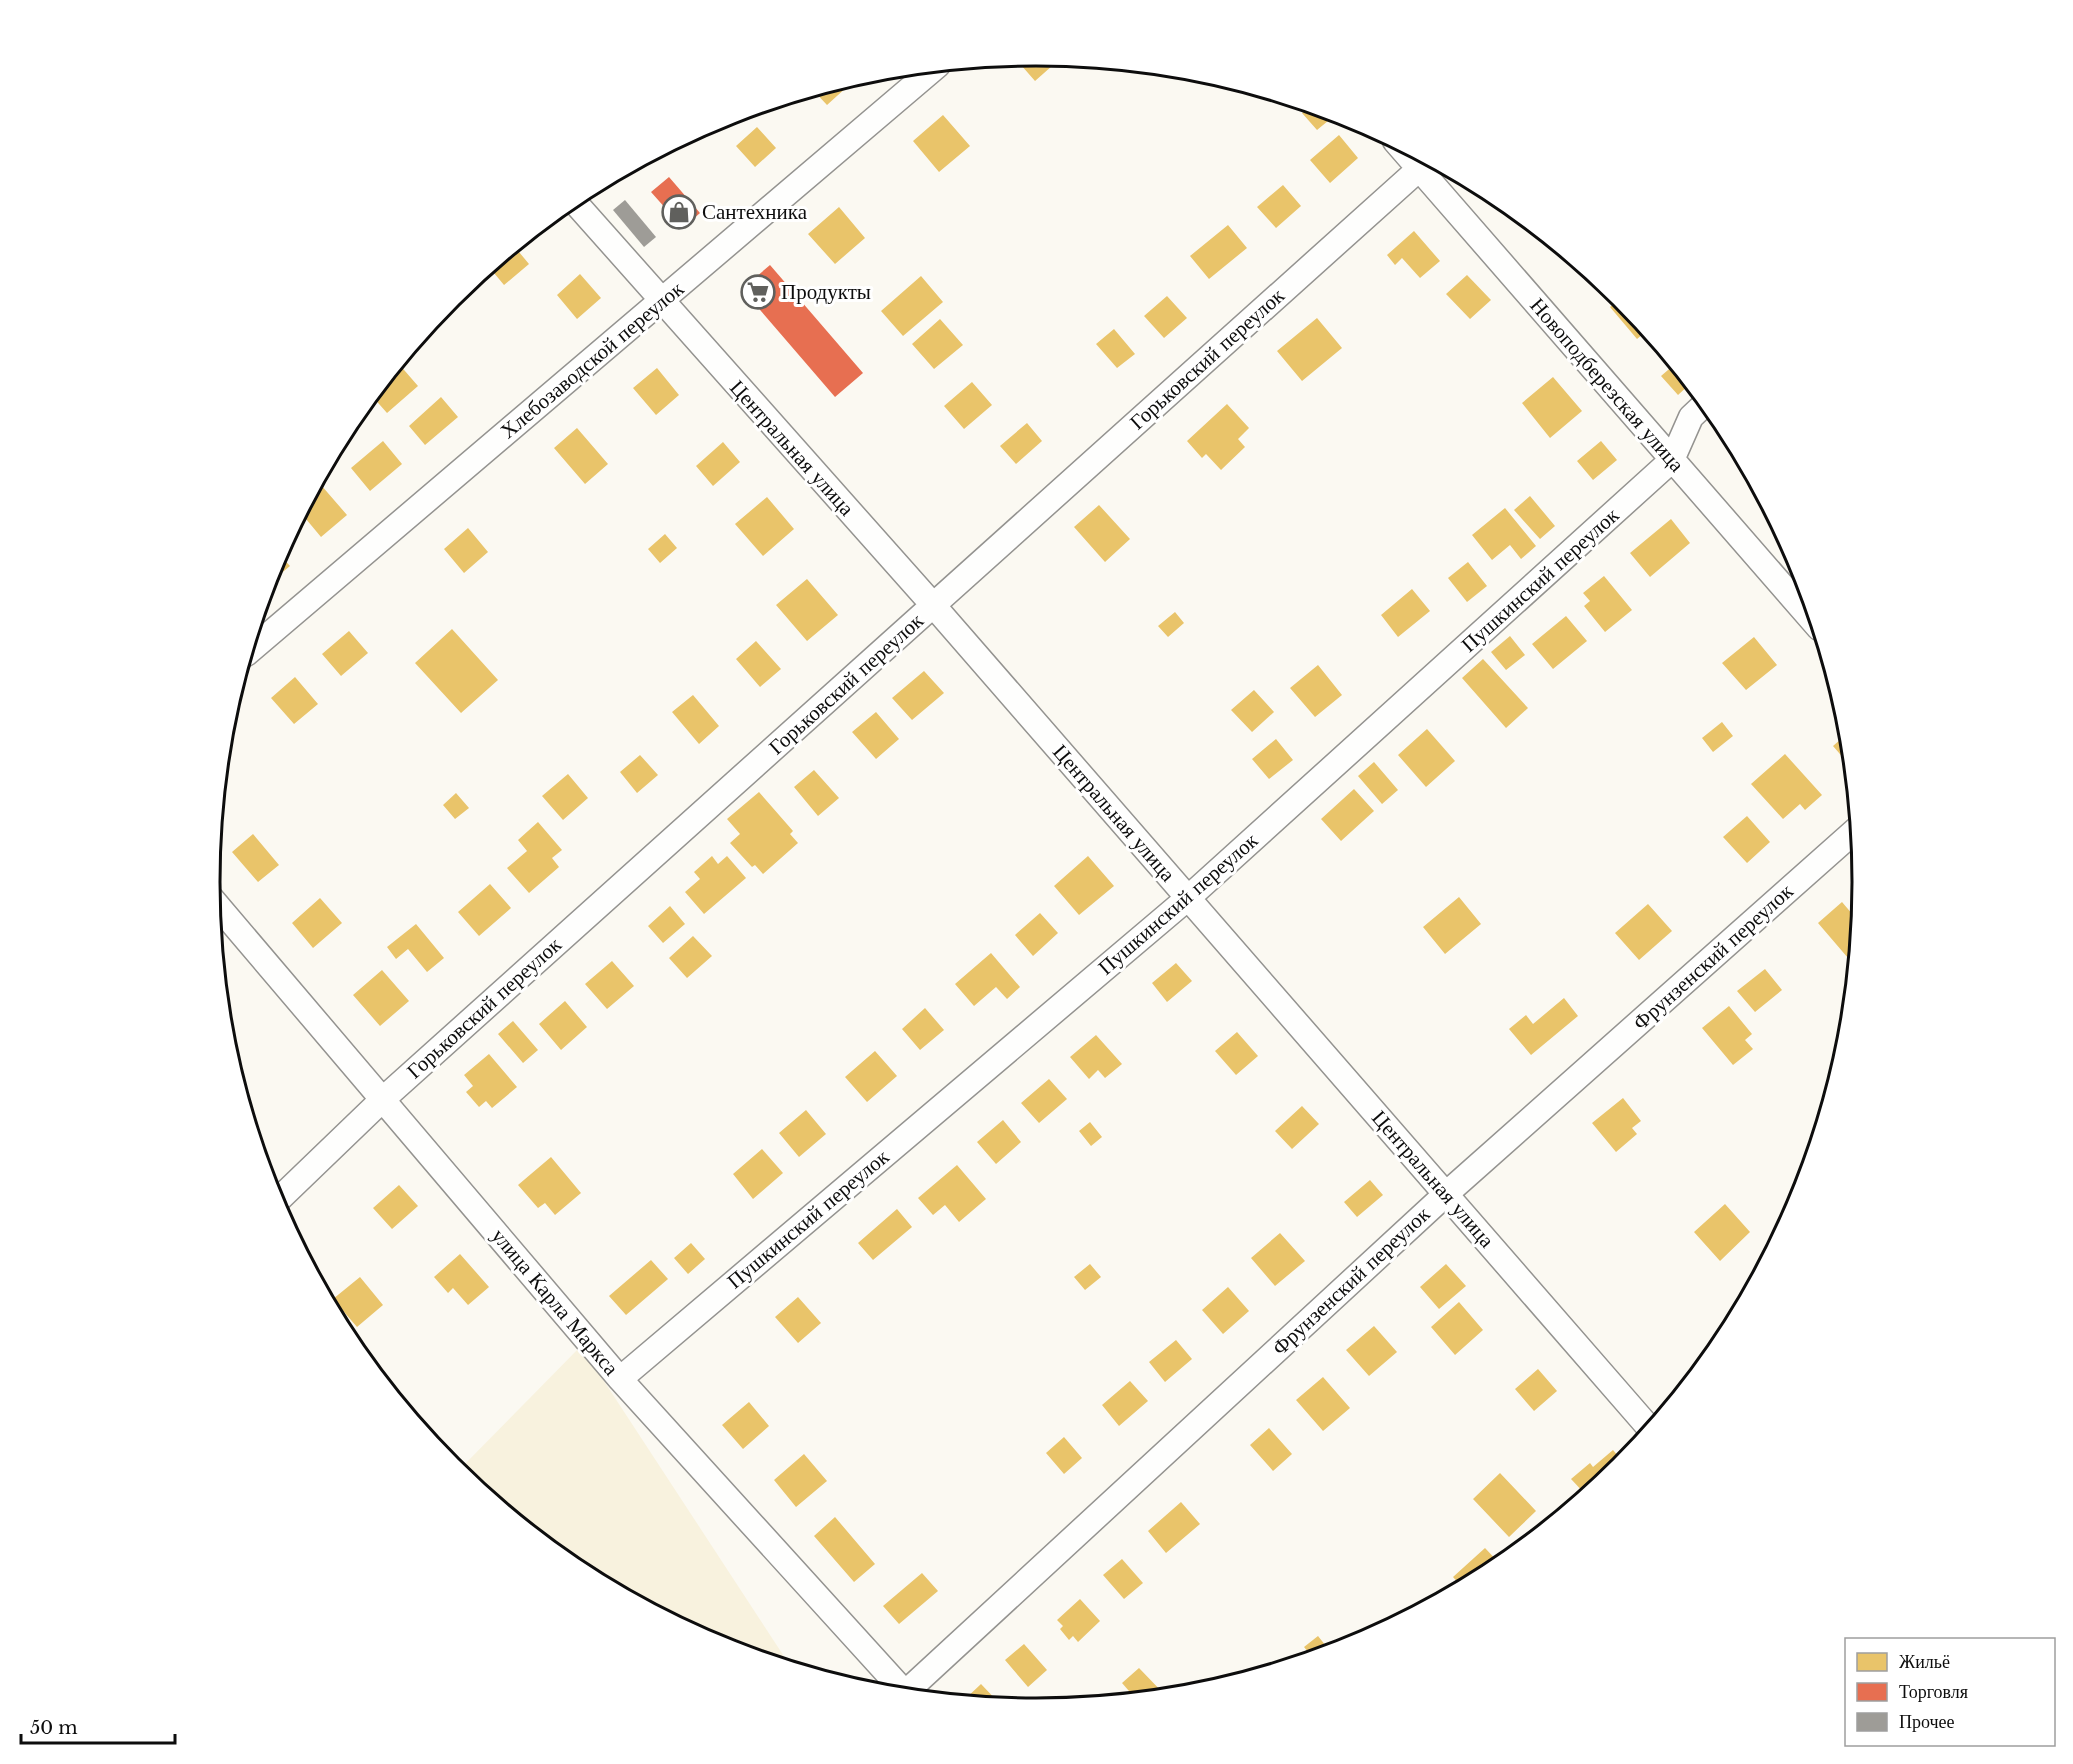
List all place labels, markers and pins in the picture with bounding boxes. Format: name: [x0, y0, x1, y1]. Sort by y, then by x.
shop icon: Сантехника: [661, 194, 697, 230]
place label: Сантехника: [702, 199, 808, 225]
supermarket icon: Продукты: [740, 274, 776, 310]
place label: Продукты: [781, 279, 871, 305]

